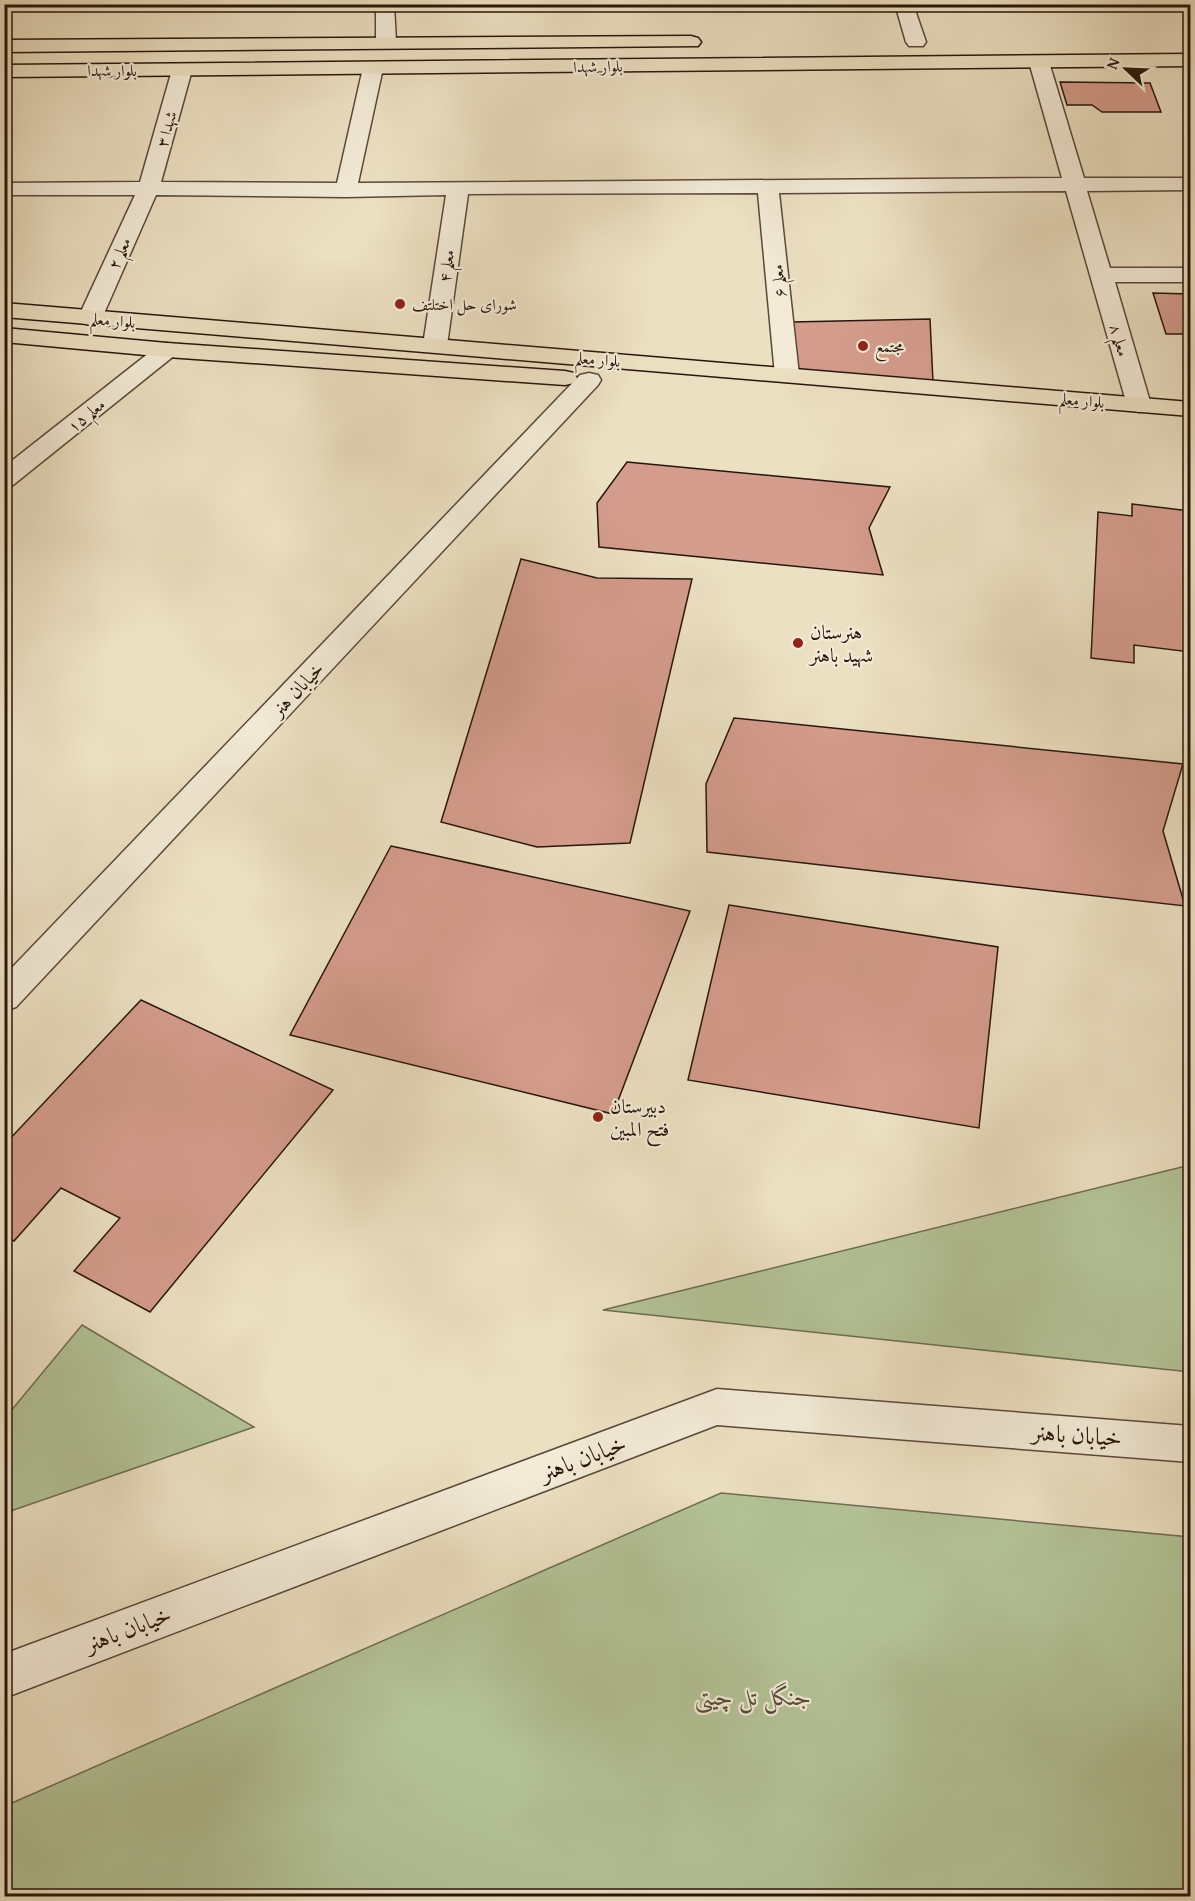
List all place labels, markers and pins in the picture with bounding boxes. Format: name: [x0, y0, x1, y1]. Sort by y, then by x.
place label: شورای حل اختلتف: [412, 292, 517, 316]
marker: شورای حل اختلتف: [393, 297, 407, 311]
place label: مجتمع: [875, 334, 904, 362]
marker: مجتمع: [856, 339, 870, 353]
place label: هنرستان شهید باهنر: [808, 617, 873, 669]
marker: هنرستان شهید باهنر: [791, 636, 805, 650]
place label: دبیرستان فتح المبین: [610, 1091, 669, 1147]
marker: دبیرستان فتح المبین: [591, 1110, 605, 1124]

